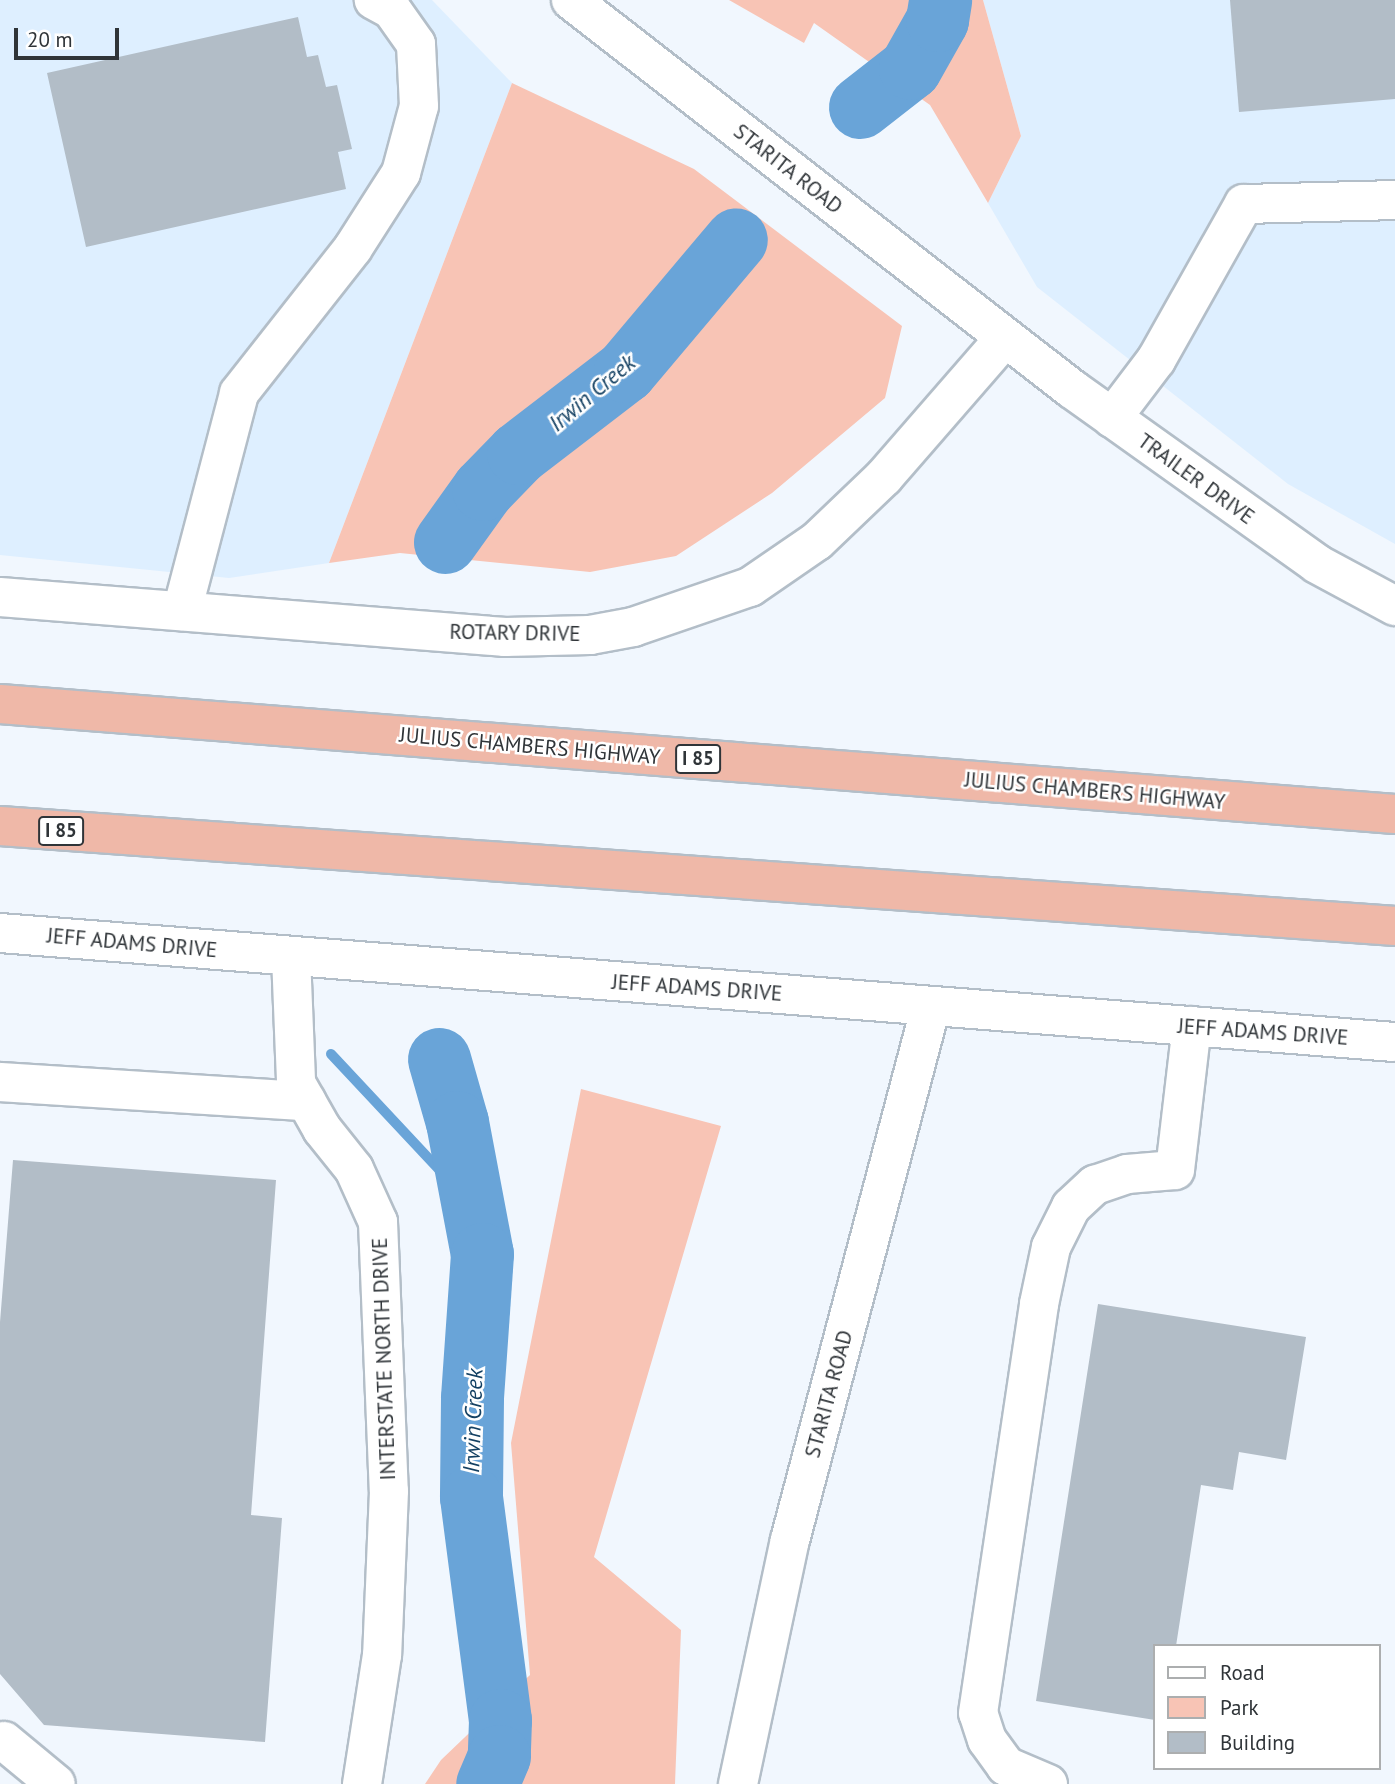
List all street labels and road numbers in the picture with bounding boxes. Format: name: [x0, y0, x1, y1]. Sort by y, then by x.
street label: STARITA ROAD: [728, 118, 848, 220]
street label: TRAILER DRIVE: [1133, 428, 1259, 530]
street label: ROTARY DRIVE: [449, 619, 581, 647]
street label: JULIUS CHAMBERS HIGHWAY: [399, 722, 661, 770]
road number: I 85: [674, 744, 722, 774]
street label: JULIUS CHAMBERS HIGHWAY: [964, 767, 1226, 815]
road number: I 85: [36, 816, 86, 846]
street label: JEFF ADAMS DRIVE: [46, 923, 218, 963]
street label: JEFF ADAMS DRIVE: [611, 969, 783, 1007]
street label: JEFF ADAMS DRIVE: [1177, 1013, 1349, 1051]
street label: INTERSTATE NORTH DRIVE: [367, 1237, 401, 1481]
street label: STARITA ROAD: [800, 1327, 858, 1461]

